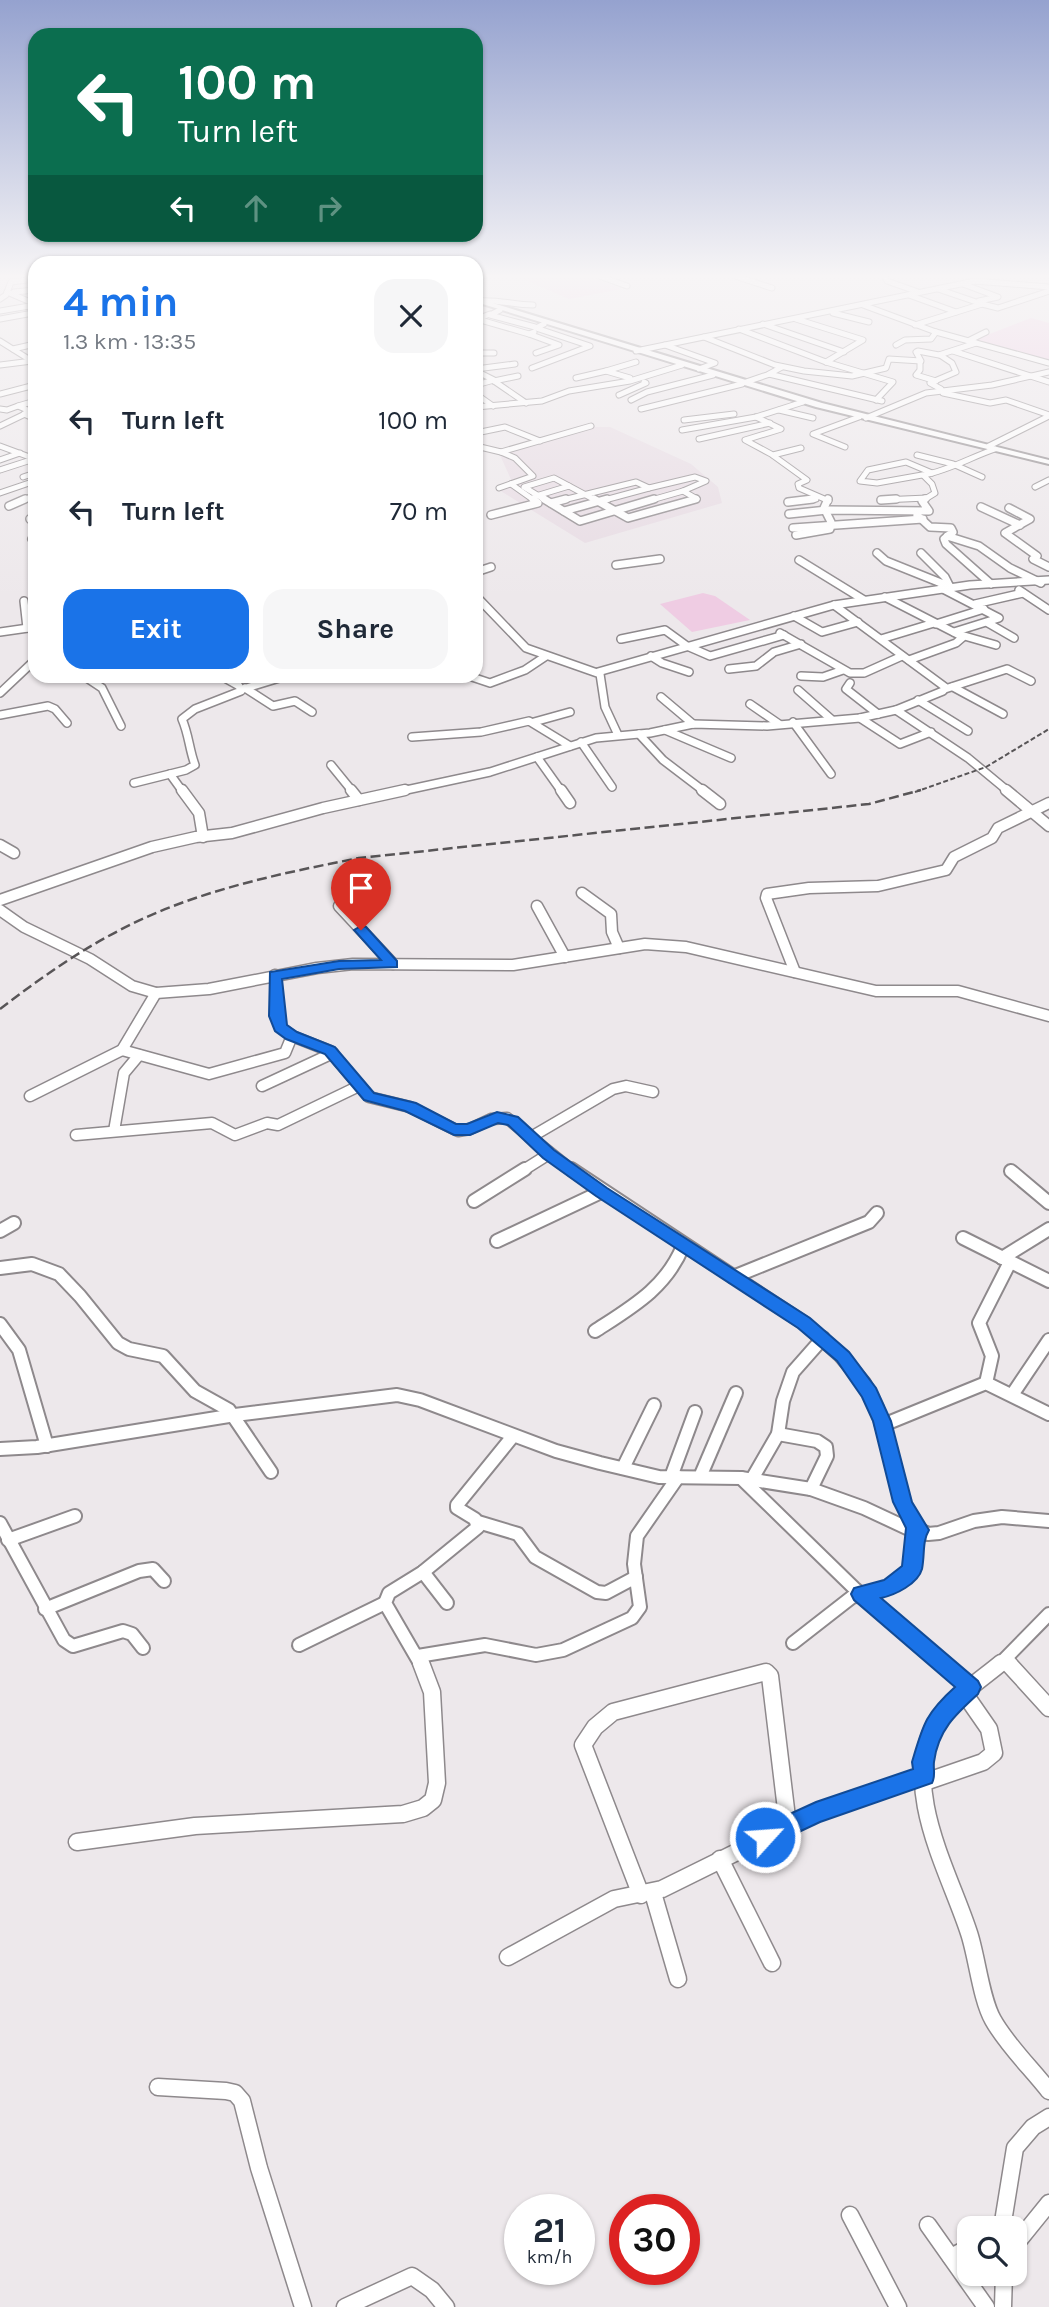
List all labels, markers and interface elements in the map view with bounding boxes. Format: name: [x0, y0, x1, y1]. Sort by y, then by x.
text: 100 m: [178, 54, 316, 111]
icon: left: [63, 56, 154, 147]
text: Turn left: [178, 113, 298, 150]
icon: left: [164, 189, 202, 227]
icon: ahead: [237, 189, 275, 227]
icon: right: [310, 189, 348, 227]
text: 4 min: [63, 277, 178, 327]
button: close: [374, 279, 448, 353]
text: 1.3 km · 13:35: [63, 328, 196, 355]
icon: left: [63, 402, 101, 440]
text: Turn left: [122, 405, 224, 436]
text: 100 m: [378, 405, 448, 436]
icon: left: [63, 493, 101, 531]
text: Turn left: [122, 496, 224, 527]
text: 70 m: [390, 496, 448, 527]
button: Exit: [63, 589, 249, 669]
button: Share: [263, 589, 448, 669]
pin: [331, 858, 391, 930]
icon: arrive: [342, 869, 380, 907]
position arrow: [728, 1800, 802, 1874]
speed limit sign: 30: [609, 2194, 700, 2285]
text: 21: [533, 2210, 566, 2251]
map controls: [957, 2216, 1027, 2286]
button: search: [957, 2216, 1027, 2286]
text: km/h: [527, 2246, 572, 2268]

